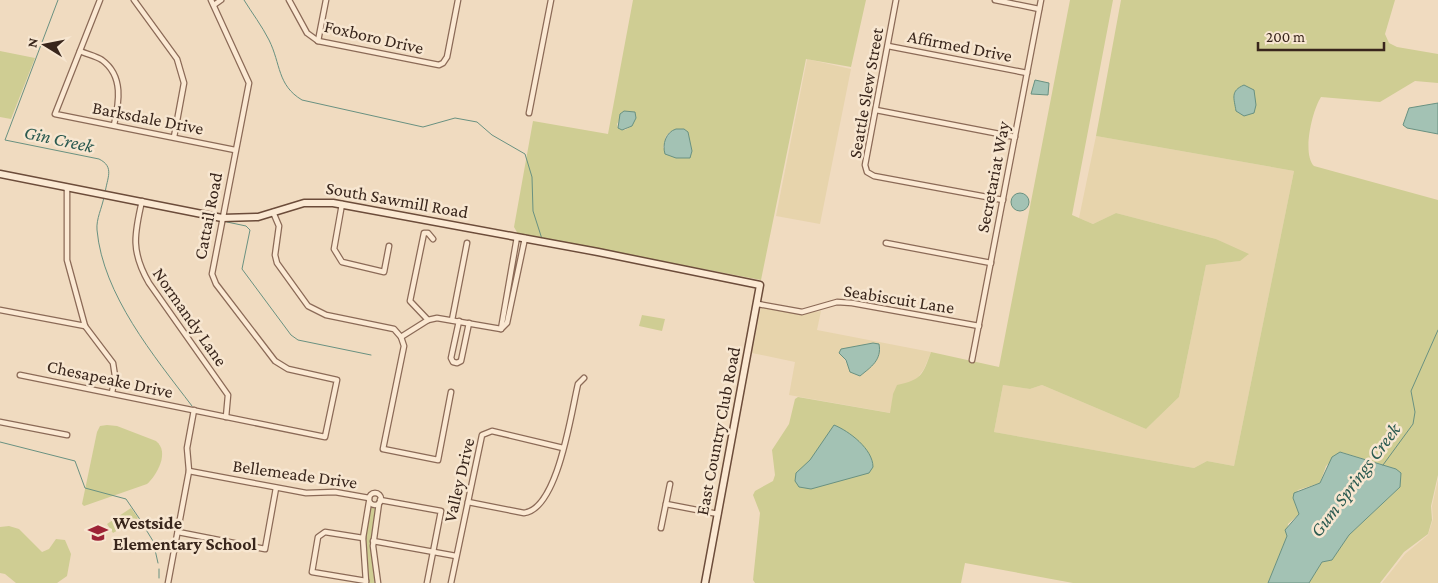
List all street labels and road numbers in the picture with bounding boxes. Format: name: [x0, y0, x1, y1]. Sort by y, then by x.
street label: Foxboro Drive: [322, 16, 426, 58]
street label: Seattle Slew Street: [845, 25, 888, 160]
street label: Affirmed Drive: [906, 26, 1014, 66]
street label: Barksdale Drive: [91, 97, 205, 139]
street label: Secretariat Way: [972, 119, 1014, 234]
street label: Cattail Road: [190, 170, 226, 261]
street label: South Sawmill Road: [324, 178, 470, 222]
street label: Normandy Lane: [149, 264, 231, 370]
street label: Seabiscuit Lane: [842, 280, 956, 318]
street label: East Country Club Road: [692, 345, 744, 517]
street label: Chesapeake Drive: [45, 356, 175, 402]
street label: Valley Drive: [440, 436, 478, 524]
street label: Bellemeade Drive: [231, 455, 359, 493]

